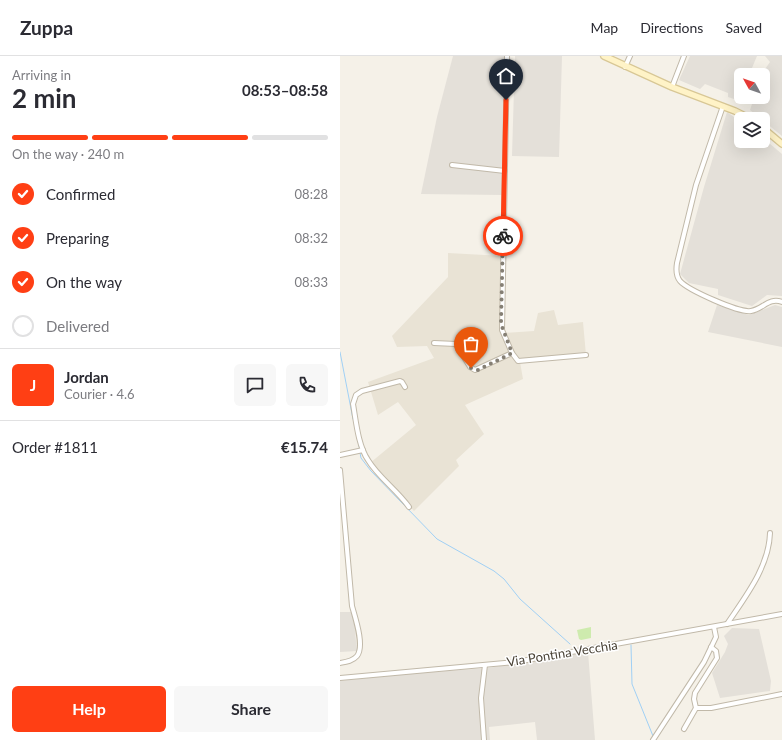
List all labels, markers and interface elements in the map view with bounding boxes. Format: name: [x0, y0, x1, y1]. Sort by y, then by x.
text: Zuppa: [20, 16, 73, 39]
text: Map: [591, 19, 618, 36]
text: Directions: [640, 19, 703, 36]
text: Saved: [725, 19, 762, 36]
pin: [489, 59, 523, 100]
icon: home: [495, 65, 517, 87]
text: Arriving in: [12, 67, 71, 83]
north arrow: [734, 68, 770, 104]
map controls: [734, 68, 770, 148]
text: 08:53–08:58: [242, 81, 328, 99]
text: 2 min: [12, 82, 76, 114]
button: layers: [734, 112, 770, 148]
text: On the way · 240 m: [12, 146, 124, 162]
icon: check: [12, 183, 34, 205]
text: Confirmed: [46, 185, 115, 203]
text: 08:28: [295, 186, 328, 202]
courier: [483, 216, 523, 256]
icon: bike: [492, 225, 514, 247]
icon: check: [12, 227, 34, 249]
text: Preparing: [46, 229, 109, 247]
text: 08:32: [295, 230, 328, 246]
icon: check: [12, 271, 34, 293]
text: On the way: [46, 273, 122, 291]
text: 08:33: [295, 274, 328, 290]
text: Delivered: [46, 317, 109, 335]
pin: [454, 327, 488, 368]
icon: bag: [460, 333, 482, 355]
button: chat: [234, 364, 276, 406]
button: phone: [286, 364, 328, 406]
text: Jordan: [64, 368, 109, 386]
text: J: [30, 376, 36, 394]
text: Courier · 4.6: [64, 386, 135, 402]
text: Order #1811: [12, 438, 98, 456]
text: €15.74: [281, 438, 328, 456]
street label: Via Pontina Vecchia: [505, 636, 619, 670]
button: Help: [12, 686, 166, 732]
button: Share: [174, 686, 328, 732]

